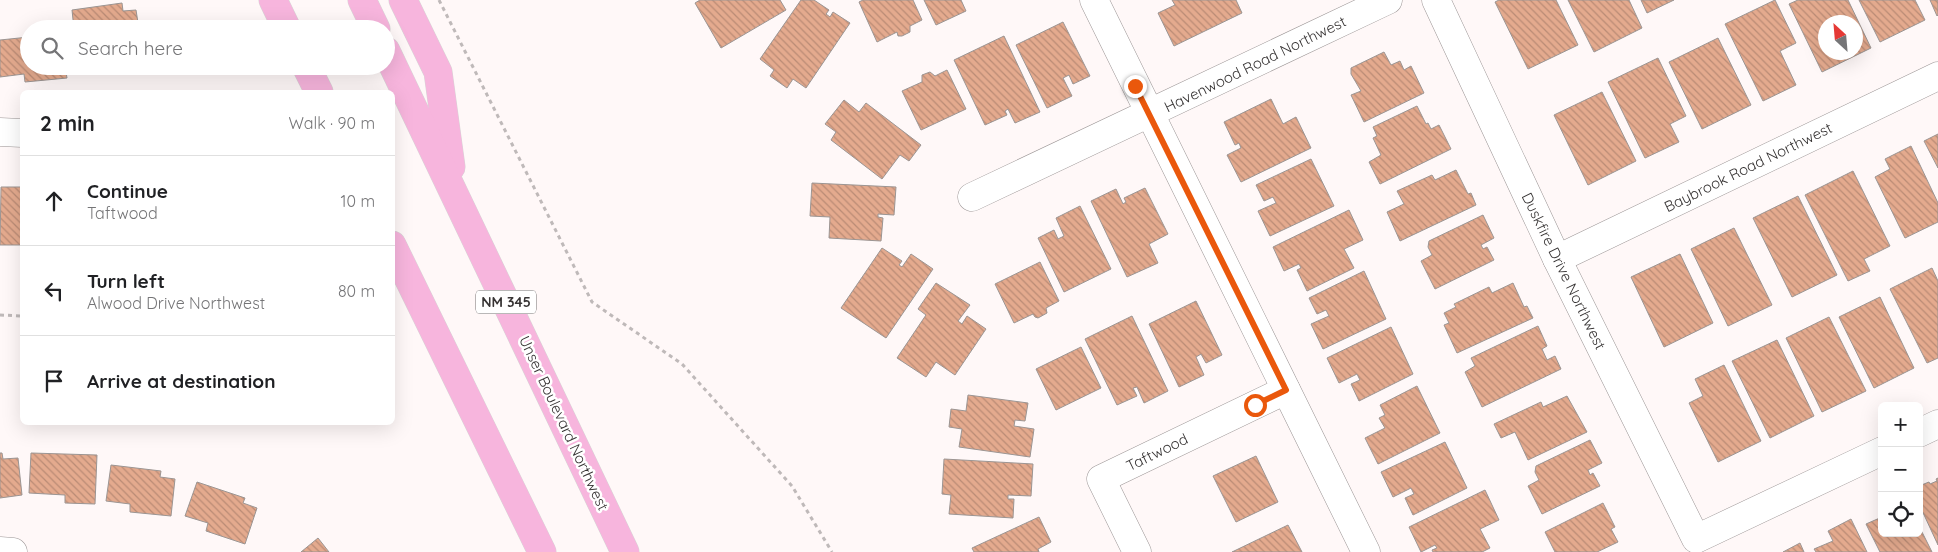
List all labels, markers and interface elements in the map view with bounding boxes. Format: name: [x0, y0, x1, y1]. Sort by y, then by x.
street label: Havenwood Road Northwest: [1161, 12, 1349, 116]
north arrow: [1818, 15, 1863, 60]
search box: [20, 20, 395, 75]
icon: search: [38, 34, 66, 62]
text: Search here: [78, 36, 183, 60]
route end: [1124, 75, 1147, 98]
text: 2 min: [40, 110, 95, 136]
text: Walk · 90 m: [288, 113, 375, 133]
street label: Baybrook Road Northwest: [1661, 118, 1835, 216]
text: Continue: [87, 179, 168, 203]
icon: ahead: [40, 187, 68, 215]
street label: Duskfire Drive Northwest: [1518, 189, 1610, 353]
text: 10 m: [341, 191, 375, 211]
text: Taftwood: [87, 203, 158, 223]
text: Turn left: [87, 269, 165, 293]
icon: left: [40, 277, 68, 305]
text: 80 m: [338, 281, 375, 301]
road number: NM 345: [476, 290, 536, 314]
text: Alwood Drive Northwest: [87, 293, 265, 313]
street label: Unser Boulevard Northwest: [515, 333, 613, 513]
icon: arrive: [40, 367, 68, 395]
text: Arrive at destination: [87, 369, 276, 393]
route start: [1244, 394, 1267, 417]
map controls: [1878, 402, 1923, 537]
button: +: [1878, 402, 1923, 447]
street label: Taftwood: [1123, 429, 1191, 475]
button: −: [1878, 447, 1923, 492]
button: locate: [1878, 492, 1923, 537]

